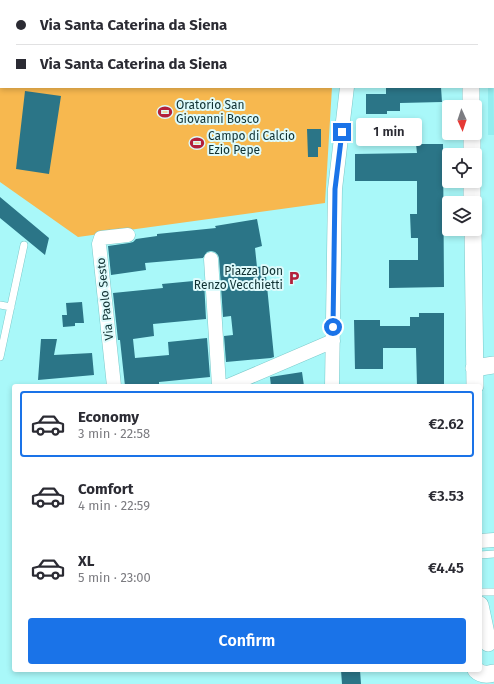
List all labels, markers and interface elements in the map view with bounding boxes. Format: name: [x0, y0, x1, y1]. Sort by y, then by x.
text: Via Santa Caterina da Siena: [40, 16, 227, 34]
text: Via Santa Caterina da Siena: [40, 55, 227, 73]
place label: Oratorio San Giovanni Bosco: [176, 98, 259, 126]
north arrow: [442, 100, 482, 140]
map controls: [442, 100, 482, 236]
sports icon: Oratorio San Giovanni Bosco: [157, 104, 173, 120]
callout: 1 min: [356, 118, 422, 146]
route end: [333, 123, 351, 141]
text: 1 min: [373, 124, 405, 139]
place label: Campo di Calcio Ezio Pepe: [208, 129, 295, 157]
sports icon: Campo di Calcio Ezio Pepe: [189, 135, 205, 151]
button: locate: [442, 148, 482, 188]
button: layers: [442, 196, 482, 236]
street label: Via Paolo Sesto: [94, 257, 116, 341]
place label: Piazza Don Renzo Vecchietti: [194, 264, 283, 292]
parking icon: Piazza Don Renzo Vecchietti: [286, 270, 302, 286]
route start: [324, 318, 342, 336]
icon: car: [30, 406, 66, 442]
text: Economy: [78, 408, 139, 426]
text: €2.62: [428, 415, 464, 433]
text: 3 min · 22:58: [78, 426, 150, 441]
icon: car: [30, 478, 66, 514]
text: Comfort: [78, 480, 134, 498]
text: €3.53: [428, 487, 464, 505]
text: 4 min · 22:59: [78, 498, 150, 513]
icon: car: [30, 550, 66, 586]
text: XL: [78, 552, 94, 570]
text: €4.45: [428, 559, 464, 577]
text: 5 min · 23:00: [78, 570, 151, 585]
button: Confirm: [28, 618, 466, 664]

